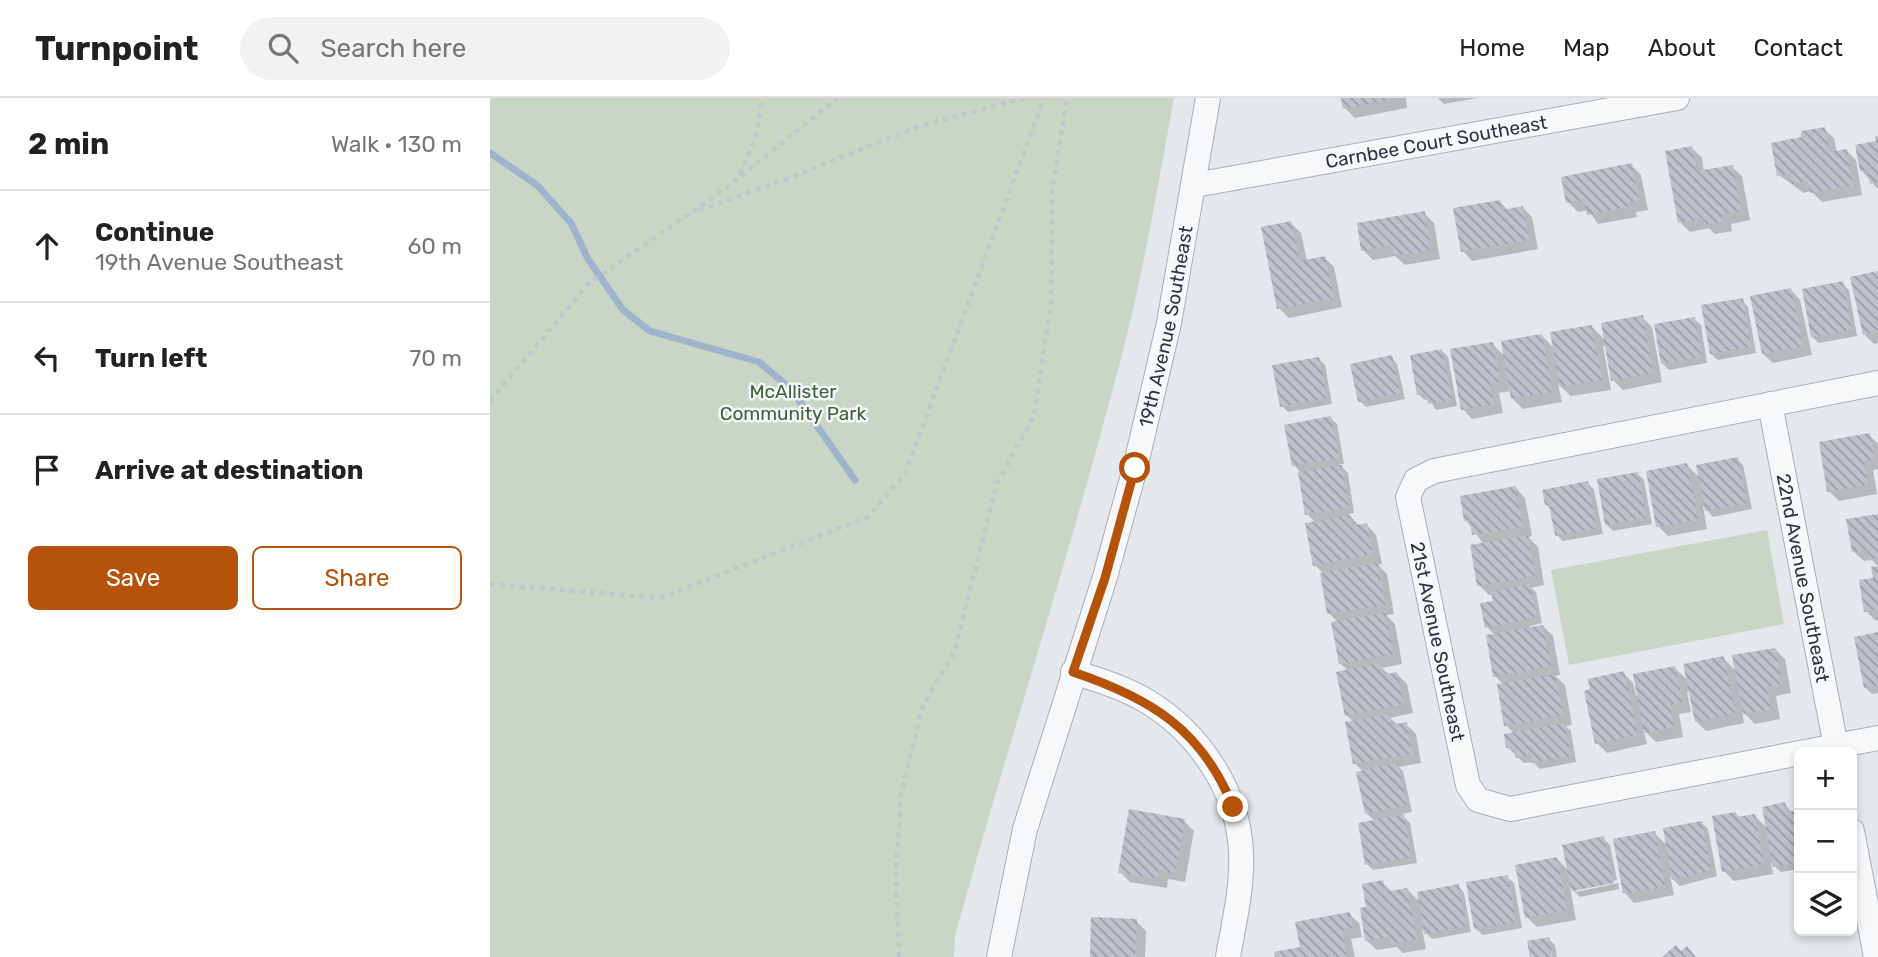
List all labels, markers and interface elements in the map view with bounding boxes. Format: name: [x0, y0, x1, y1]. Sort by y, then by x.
search box: [240, 17, 730, 80]
text: Turnpoint: [35, 29, 198, 68]
icon: search: [264, 29, 302, 67]
text: Search here: [320, 33, 466, 64]
text: Home: [1459, 34, 1525, 62]
text: Map: [1563, 34, 1610, 62]
text: About: [1648, 34, 1716, 62]
text: Contact: [1754, 34, 1843, 62]
street label: Carnbee Court Southeast: [1323, 110, 1549, 173]
text: 2 min: [28, 126, 109, 162]
text: Walk · 130 m: [331, 130, 462, 158]
text: Continue: [95, 217, 214, 248]
street label: 19th Avenue Southeast: [1133, 223, 1197, 429]
icon: ahead: [28, 227, 66, 265]
text: 60 m: [407, 232, 462, 260]
text: 19th Avenue Southeast: [95, 248, 343, 276]
icon: left: [28, 339, 66, 377]
text: Turn left: [95, 343, 207, 374]
text: 70 m: [410, 344, 462, 372]
park label: McAllister Community Park: [720, 380, 866, 425]
icon: arrive: [28, 451, 66, 489]
route start: [1119, 452, 1150, 483]
text: Arrive at destination: [95, 455, 363, 486]
street label: 22nd Avenue Southeast: [1772, 472, 1835, 685]
street label: 21st Avenue Southeast: [1406, 539, 1470, 744]
button: Save: [28, 546, 238, 610]
button: Share: [252, 546, 462, 610]
map controls: [1794, 747, 1857, 936]
button: +: [1794, 747, 1857, 810]
route end: [1217, 791, 1248, 822]
button: −: [1794, 810, 1857, 873]
button: layers: [1794, 873, 1857, 936]

